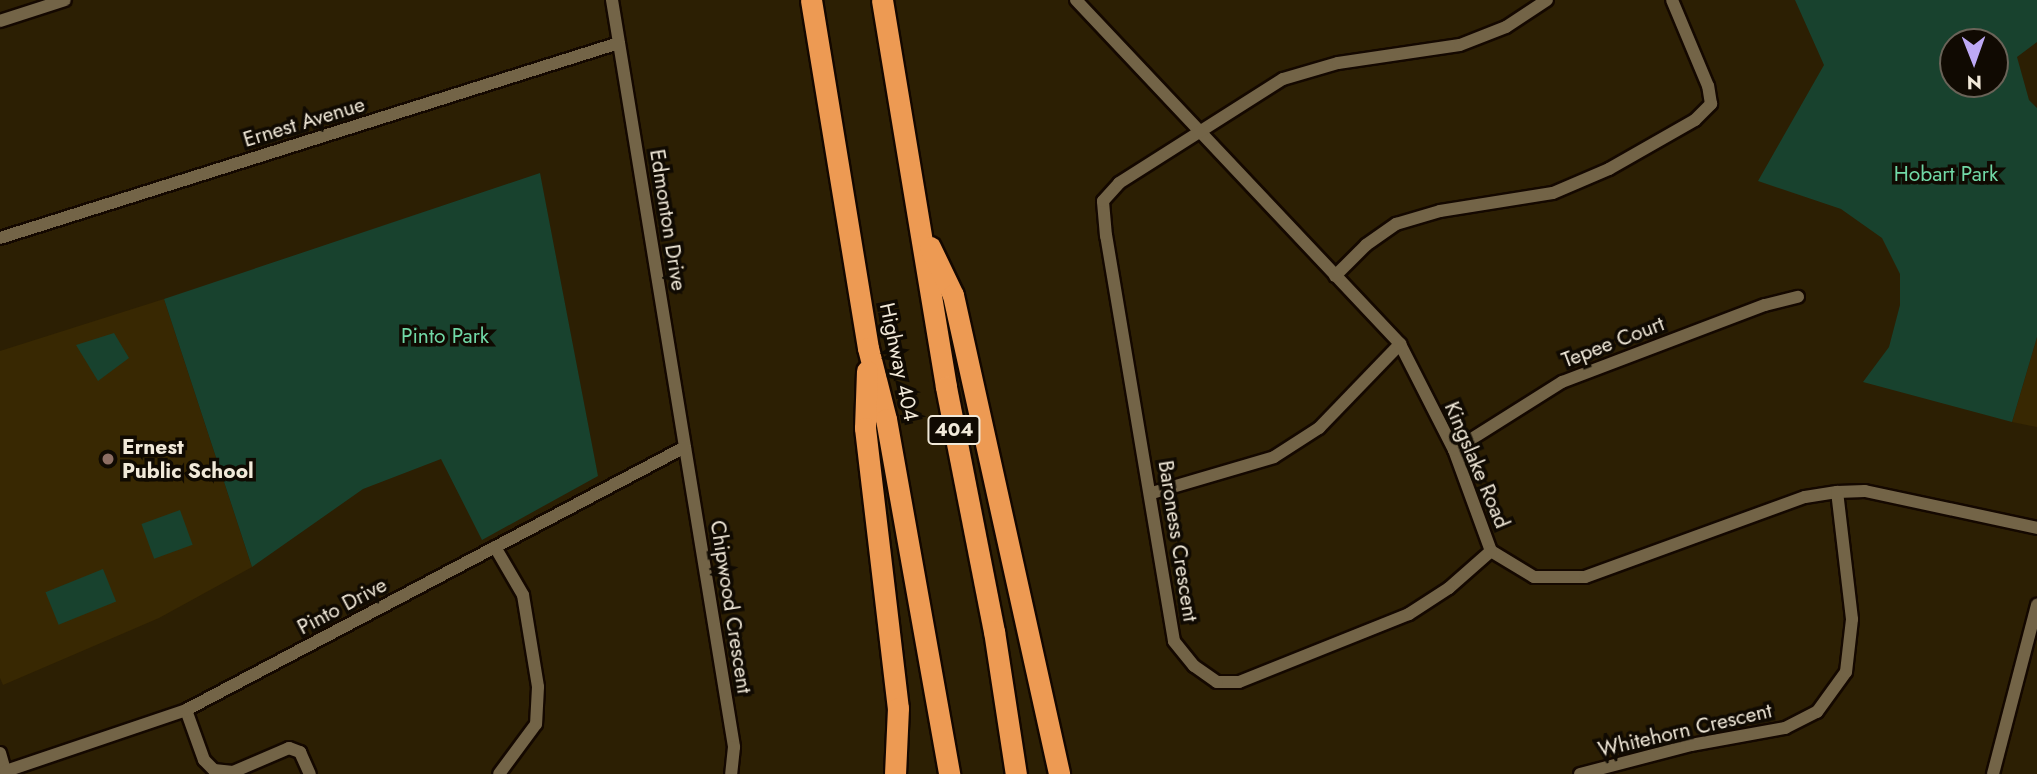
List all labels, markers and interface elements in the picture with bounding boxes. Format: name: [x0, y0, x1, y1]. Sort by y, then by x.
north arrow: [1939, 28, 2009, 98]
text: N: [1967, 69, 1982, 96]
street label: Ernest Avenue: [240, 92, 368, 152]
street label: Edmonton Drive: [644, 147, 692, 293]
park label: Hobart Park: [1894, 161, 1998, 187]
street label: Highway 404: [874, 301, 924, 423]
street label: Tepee Court: [1558, 311, 1668, 373]
park label: Pinto Park: [401, 323, 489, 349]
street label: Kingslake Road: [1439, 398, 1515, 532]
road number: 404: [926, 414, 982, 446]
place label: Ernest Public School: [122, 434, 254, 484]
marker: Ernest Public School: [100, 451, 116, 467]
street label: Baroness Crescent: [1153, 459, 1203, 623]
street label: Chipwood Crescent: [705, 519, 757, 695]
street label: Pinto Drive: [293, 572, 391, 640]
street label: Whitehorn Crescent: [1596, 698, 1774, 762]

